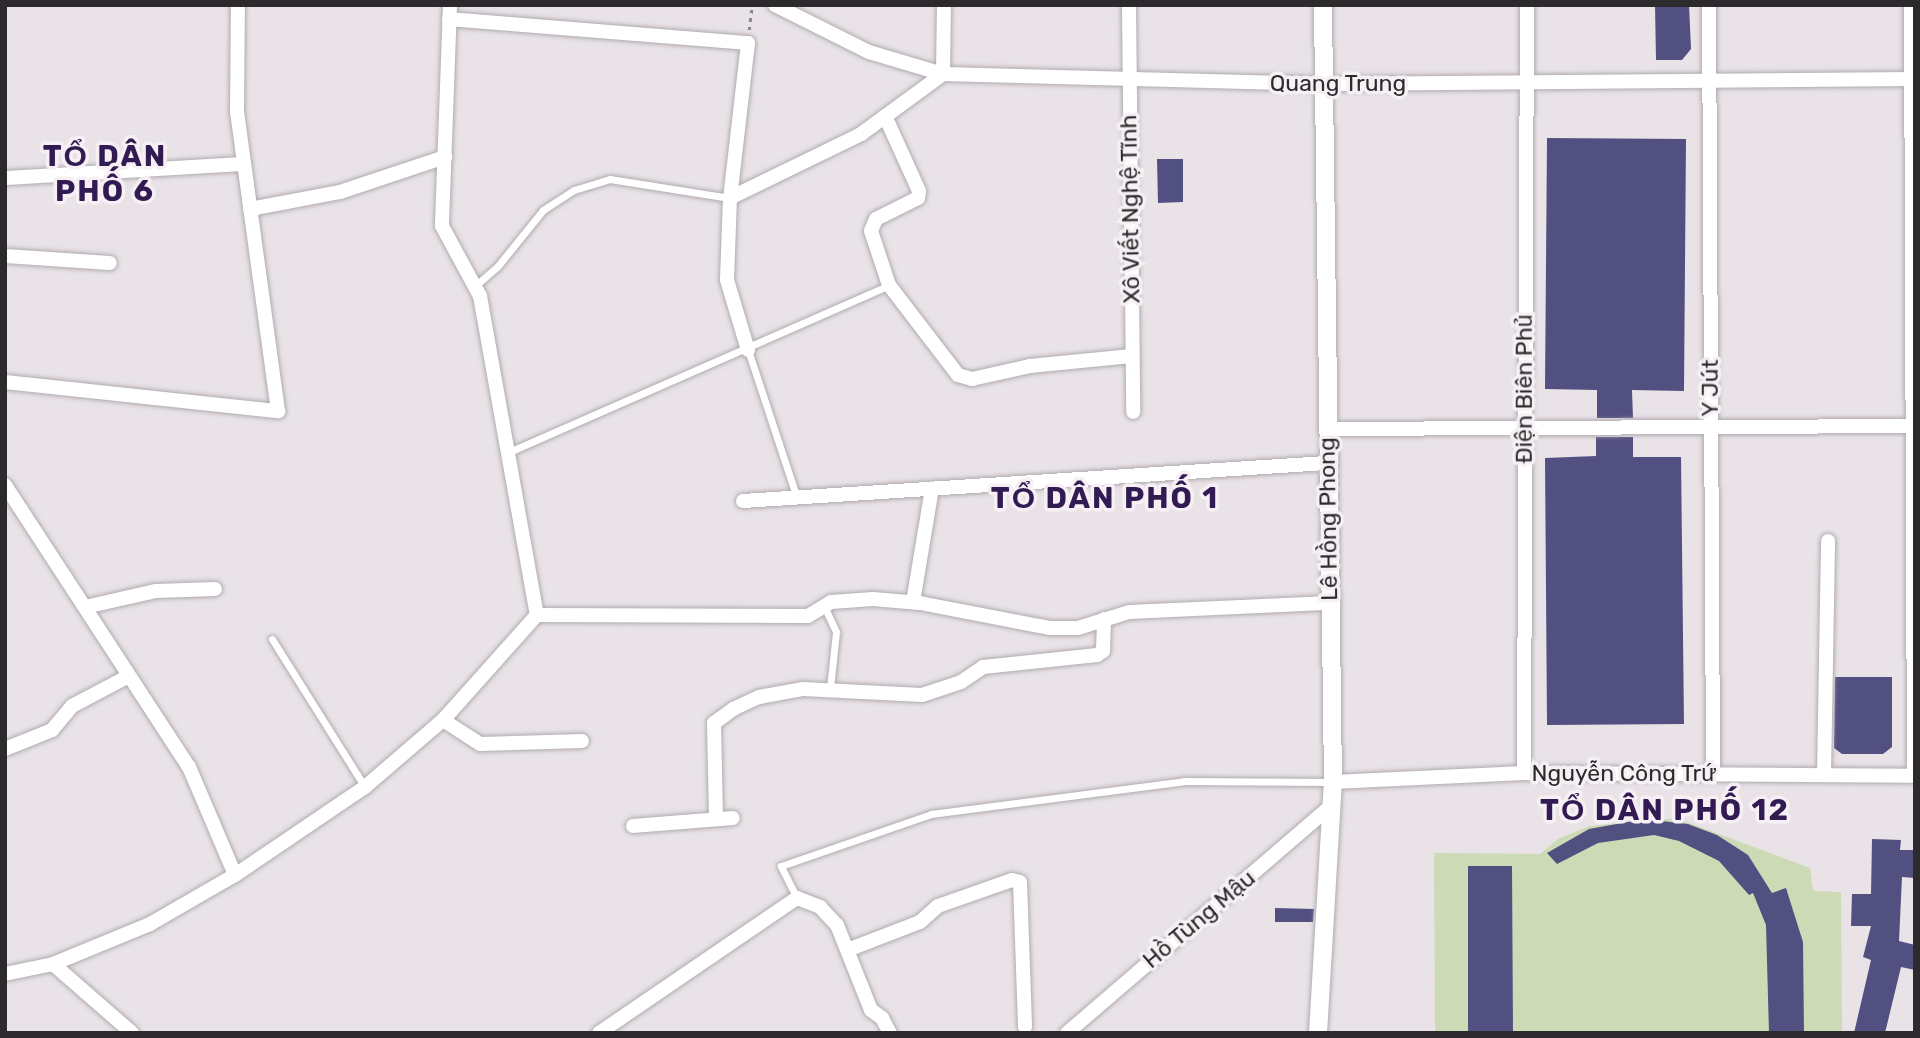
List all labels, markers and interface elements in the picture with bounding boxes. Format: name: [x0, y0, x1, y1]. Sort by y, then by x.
street label: Quang Trung: [1269, 69, 1407, 97]
street label: Xô Viết Nghệ Tĩnh: [1115, 114, 1145, 304]
district label: TỔ DÂN PHỐ 6: [43, 138, 167, 208]
street label: Điện Biên Phủ: [1510, 315, 1538, 463]
street label: Y Jút: [1696, 359, 1724, 417]
street label: Lê Hồng Phong: [1313, 437, 1343, 601]
district label: TỔ DÂN PHỐ 1: [992, 480, 1218, 516]
street label: Nguyễn Công Trứ: [1531, 759, 1717, 787]
district label: TỔ DÂN PHỐ 12: [1542, 792, 1788, 828]
street label: Hồ Tùng Mậu: [1137, 864, 1261, 974]

